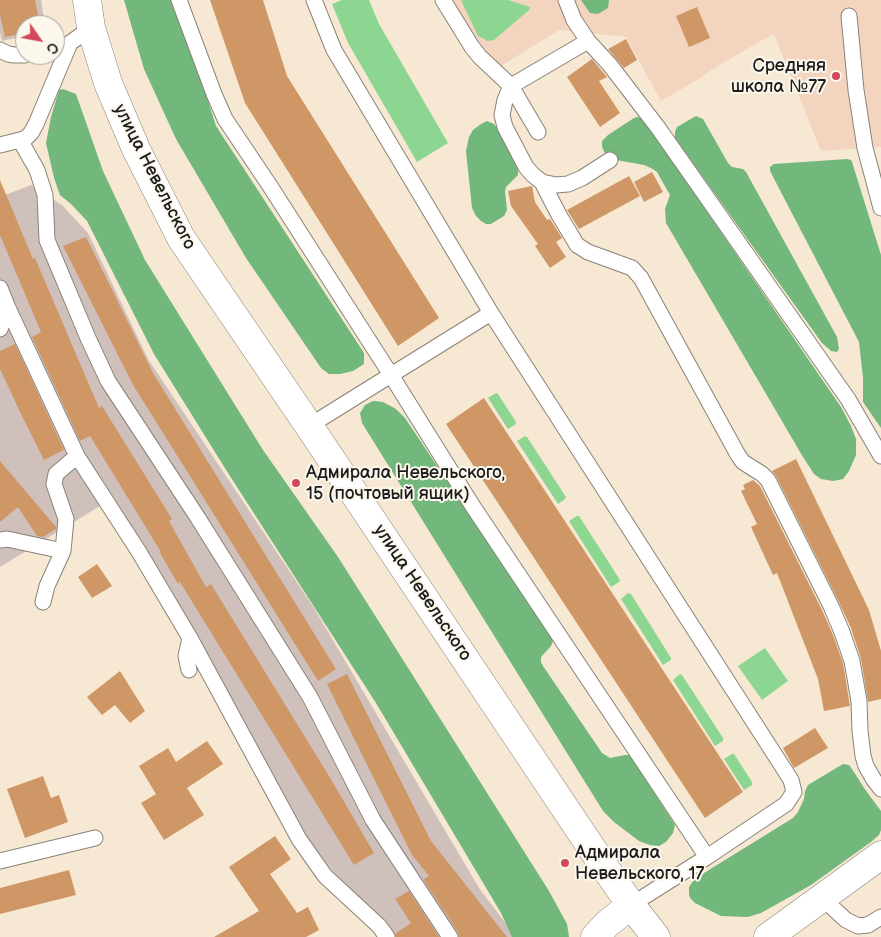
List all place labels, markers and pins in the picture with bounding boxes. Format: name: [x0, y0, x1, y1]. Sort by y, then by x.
place label: Средняя школа №77: [731, 55, 826, 98]
marker: Средняя школа №77: [830, 70, 842, 82]
place label: Адмирала Невельского, 15 (почтовый ящик): [306, 462, 505, 504]
marker: Адмирала Невельского, 15 (почтовый ящик): [290, 477, 302, 489]
place label: Адмирала Невельского, 17: [575, 842, 704, 884]
marker: Адмирала Невельского, 17: [559, 857, 571, 869]

